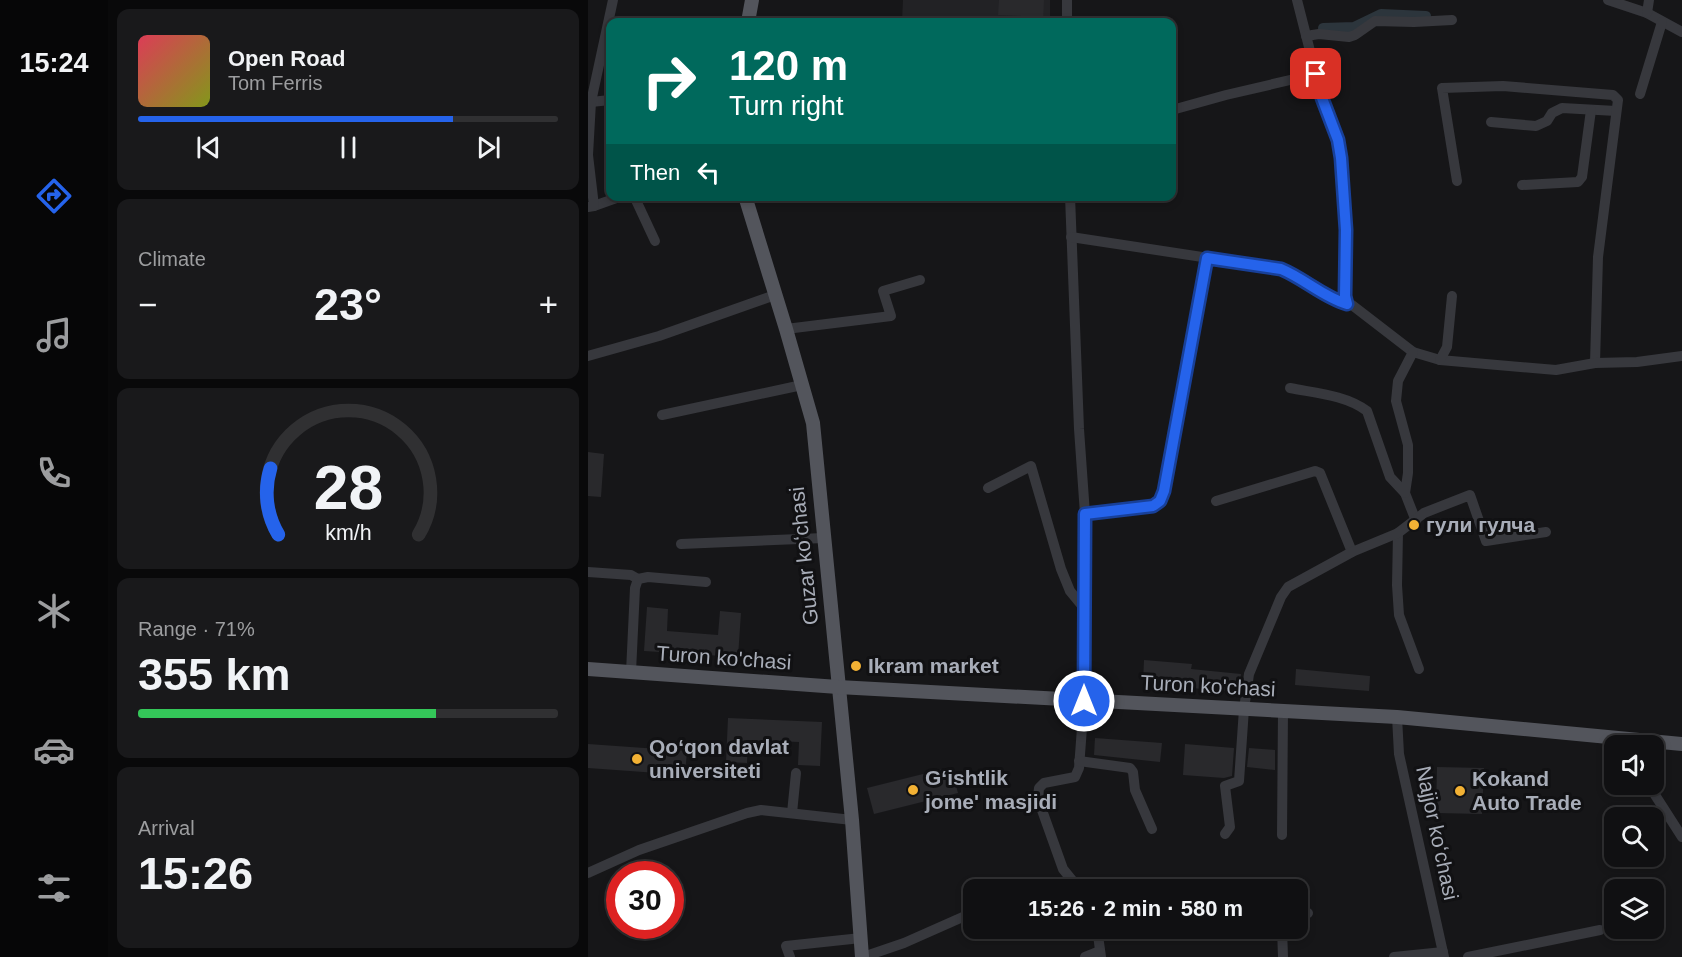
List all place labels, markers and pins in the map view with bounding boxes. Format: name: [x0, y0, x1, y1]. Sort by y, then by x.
pin: [1290, 48, 1341, 99]
place label: гули гулча: [1426, 513, 1535, 536]
marker: гули гулча: [1407, 518, 1421, 532]
place label: Ikram market: [868, 654, 999, 677]
marker: Ikram market: [849, 659, 863, 673]
place label: Qoʻqon davlat universiteti: [649, 735, 789, 782]
marker: Qoʻqon davlat universiteti: [630, 752, 644, 766]
place label: Gʻishtlik jome' masjidi: [924, 766, 1057, 813]
place label: Kokand Auto Trade: [1472, 767, 1582, 814]
marker: Gʻishtlik jome' masjidi: [906, 783, 920, 797]
marker: Kokand Auto Trade: [1453, 784, 1467, 798]

